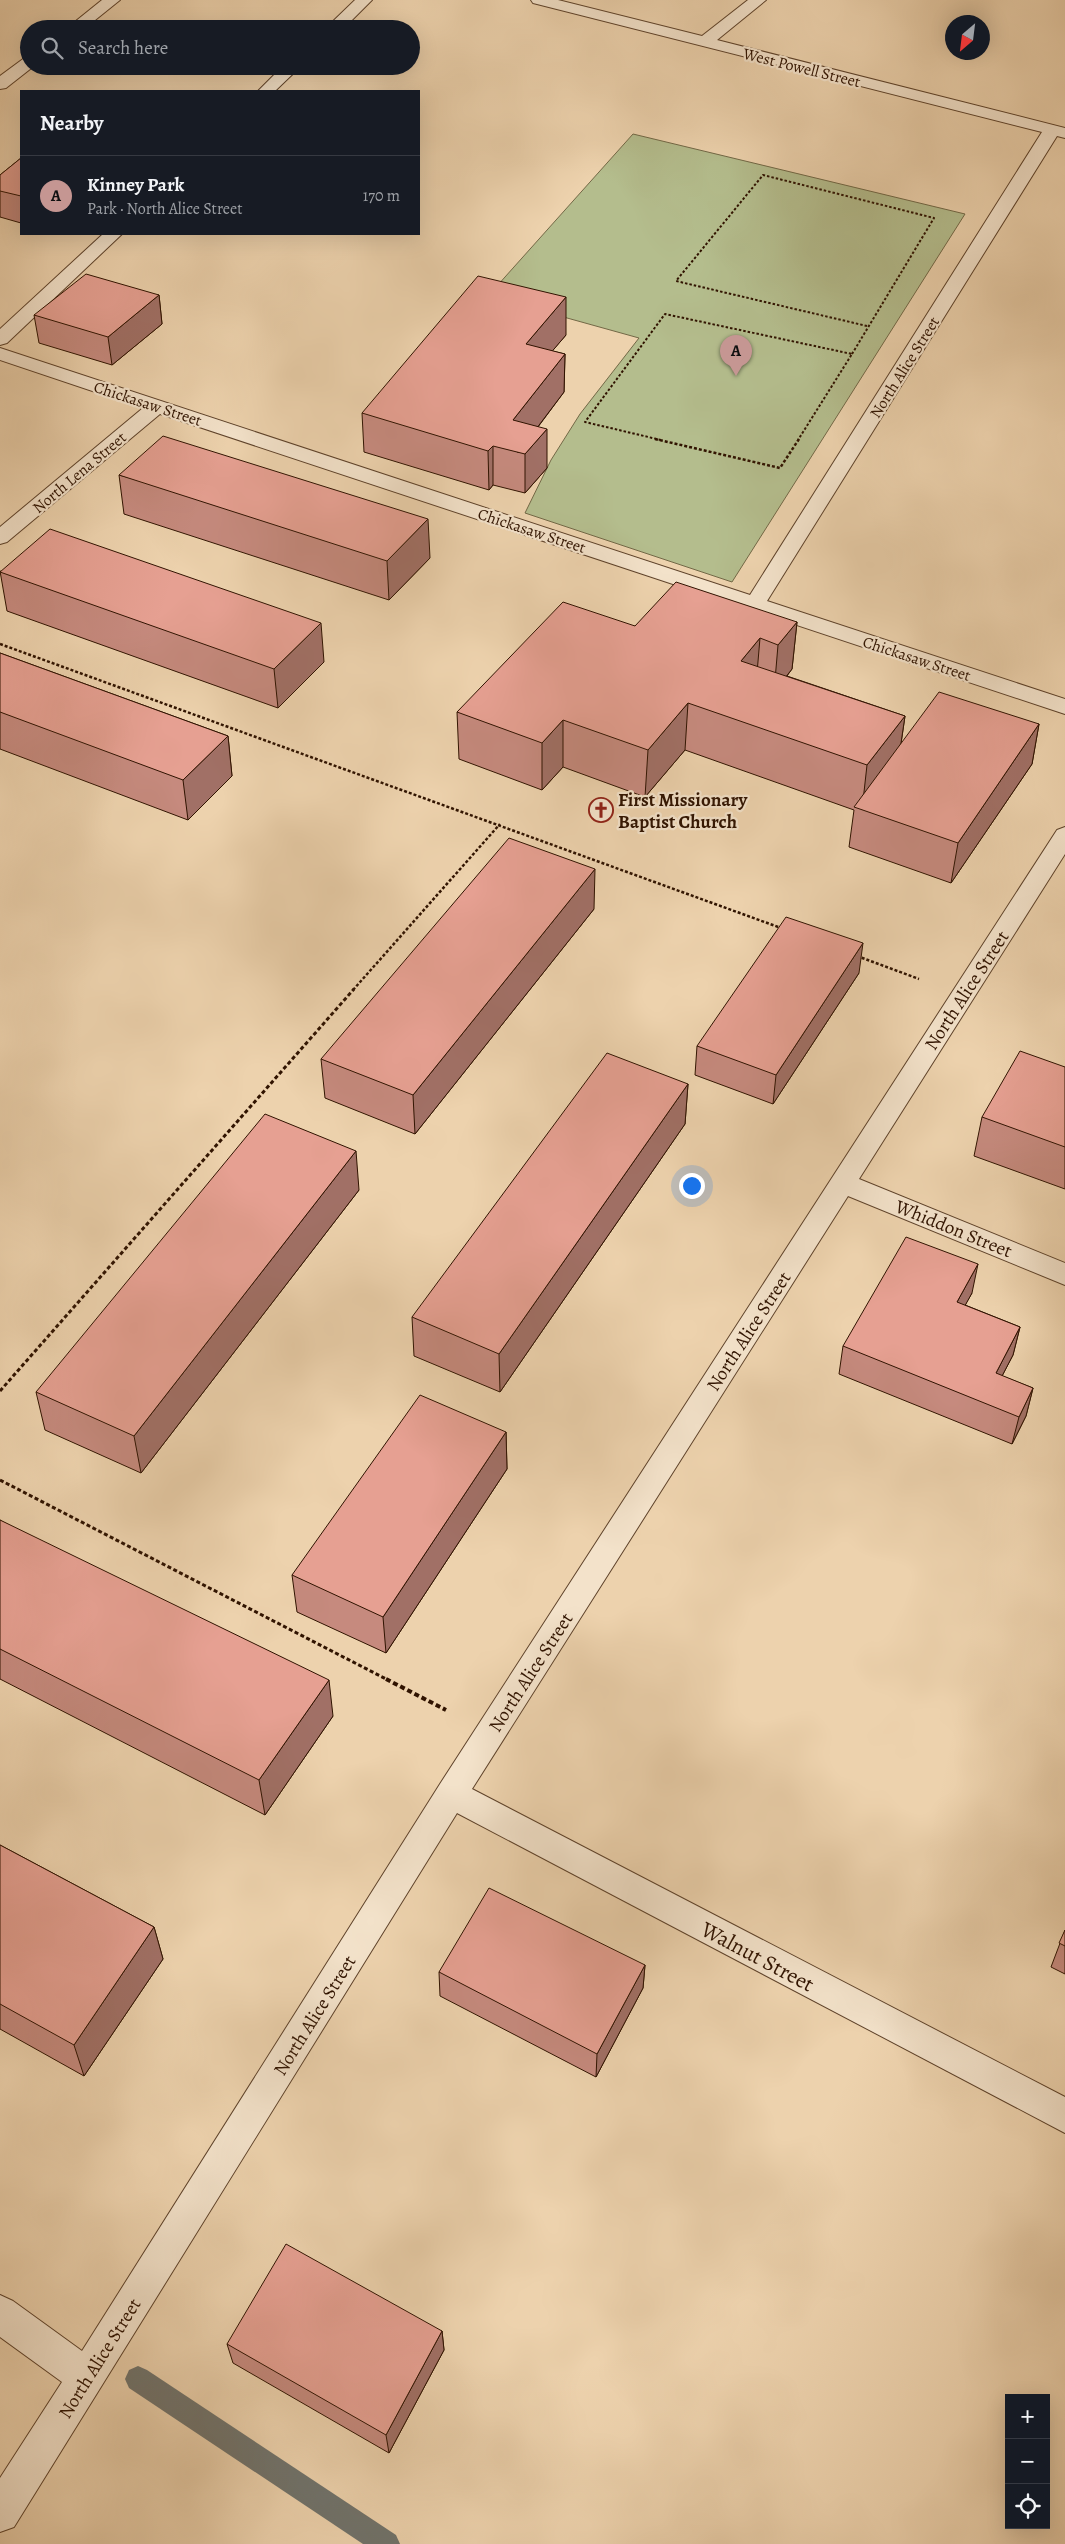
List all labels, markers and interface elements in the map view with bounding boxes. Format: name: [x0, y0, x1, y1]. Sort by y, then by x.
north arrow: [945, 15, 990, 60]
search box: [20, 20, 420, 75]
icon: search: [38, 34, 66, 62]
text: Search here: [78, 35, 168, 61]
street label: West Powell Street: [740, 43, 863, 93]
text: Nearby: [40, 109, 103, 137]
text: Kinney Park: [87, 172, 184, 198]
text: A: [51, 185, 61, 207]
text: 170 m: [363, 185, 400, 207]
text: Park · North Alice Street: [87, 198, 242, 220]
street label: North Alice Street: [865, 313, 945, 423]
pin: A: [720, 335, 752, 376]
street label: Chickasaw Street: [91, 376, 205, 432]
street label: North Lena Street: [28, 427, 131, 519]
street label: Chickasaw Street: [475, 503, 589, 559]
street label: Chickasaw Street: [860, 631, 974, 687]
place label: First Missionary Baptist Church: [618, 787, 749, 835]
church icon: First Missionary Baptist Church: [588, 797, 614, 823]
street label: North Alice Street: [918, 926, 1015, 1055]
your location: [679, 1173, 705, 1199]
street label: Whiddon Street: [890, 1193, 1016, 1264]
street label: North Alice Street: [700, 1267, 797, 1396]
street label: North Alice Street: [482, 1608, 579, 1737]
street label: Walnut Street: [695, 1914, 819, 1999]
street label: North Alice Street: [267, 1950, 362, 2081]
street label: North Alice Street: [52, 2293, 147, 2424]
map controls: [1005, 2394, 1050, 2529]
button: +: [1005, 2394, 1050, 2439]
button: −: [1005, 2439, 1050, 2484]
button: locate: [1005, 2484, 1050, 2529]

